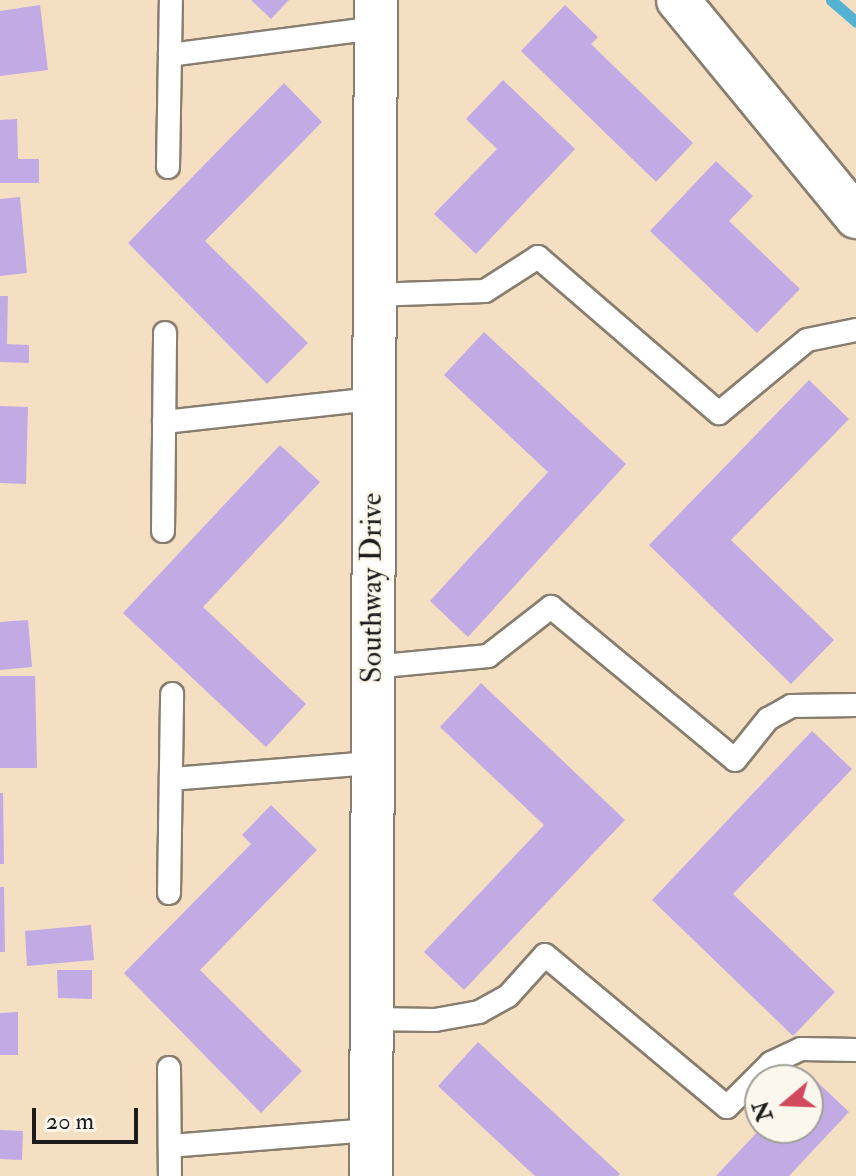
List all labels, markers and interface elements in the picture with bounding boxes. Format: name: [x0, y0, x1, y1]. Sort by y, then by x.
street label: Southway Drive: [354, 493, 390, 683]
north arrow: [744, 1064, 824, 1144]
scale bar: [36, 1092, 142, 1142]
text: N: [747, 1097, 780, 1125]
text: 20 m: [46, 1106, 94, 1137]

